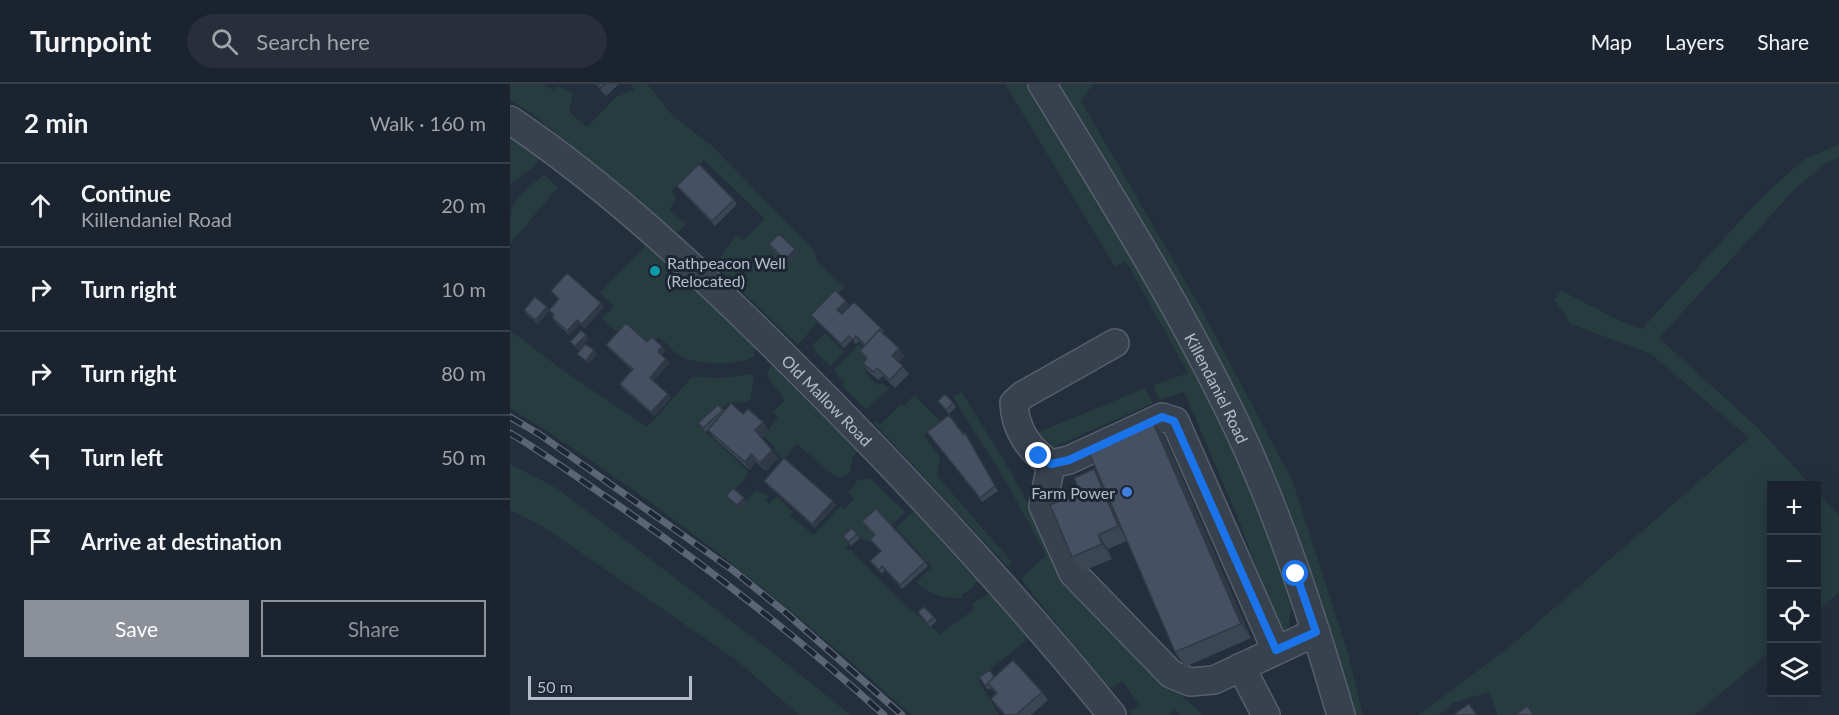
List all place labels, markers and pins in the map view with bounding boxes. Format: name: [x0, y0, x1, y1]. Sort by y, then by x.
place label: Rathpeacon Well (Relocated): [667, 253, 786, 290]
marker: Rathpeacon Well (Relocated): [648, 264, 662, 278]
place label: Farm Power: [1031, 483, 1115, 502]
marker: Farm Power: [1120, 485, 1134, 499]

